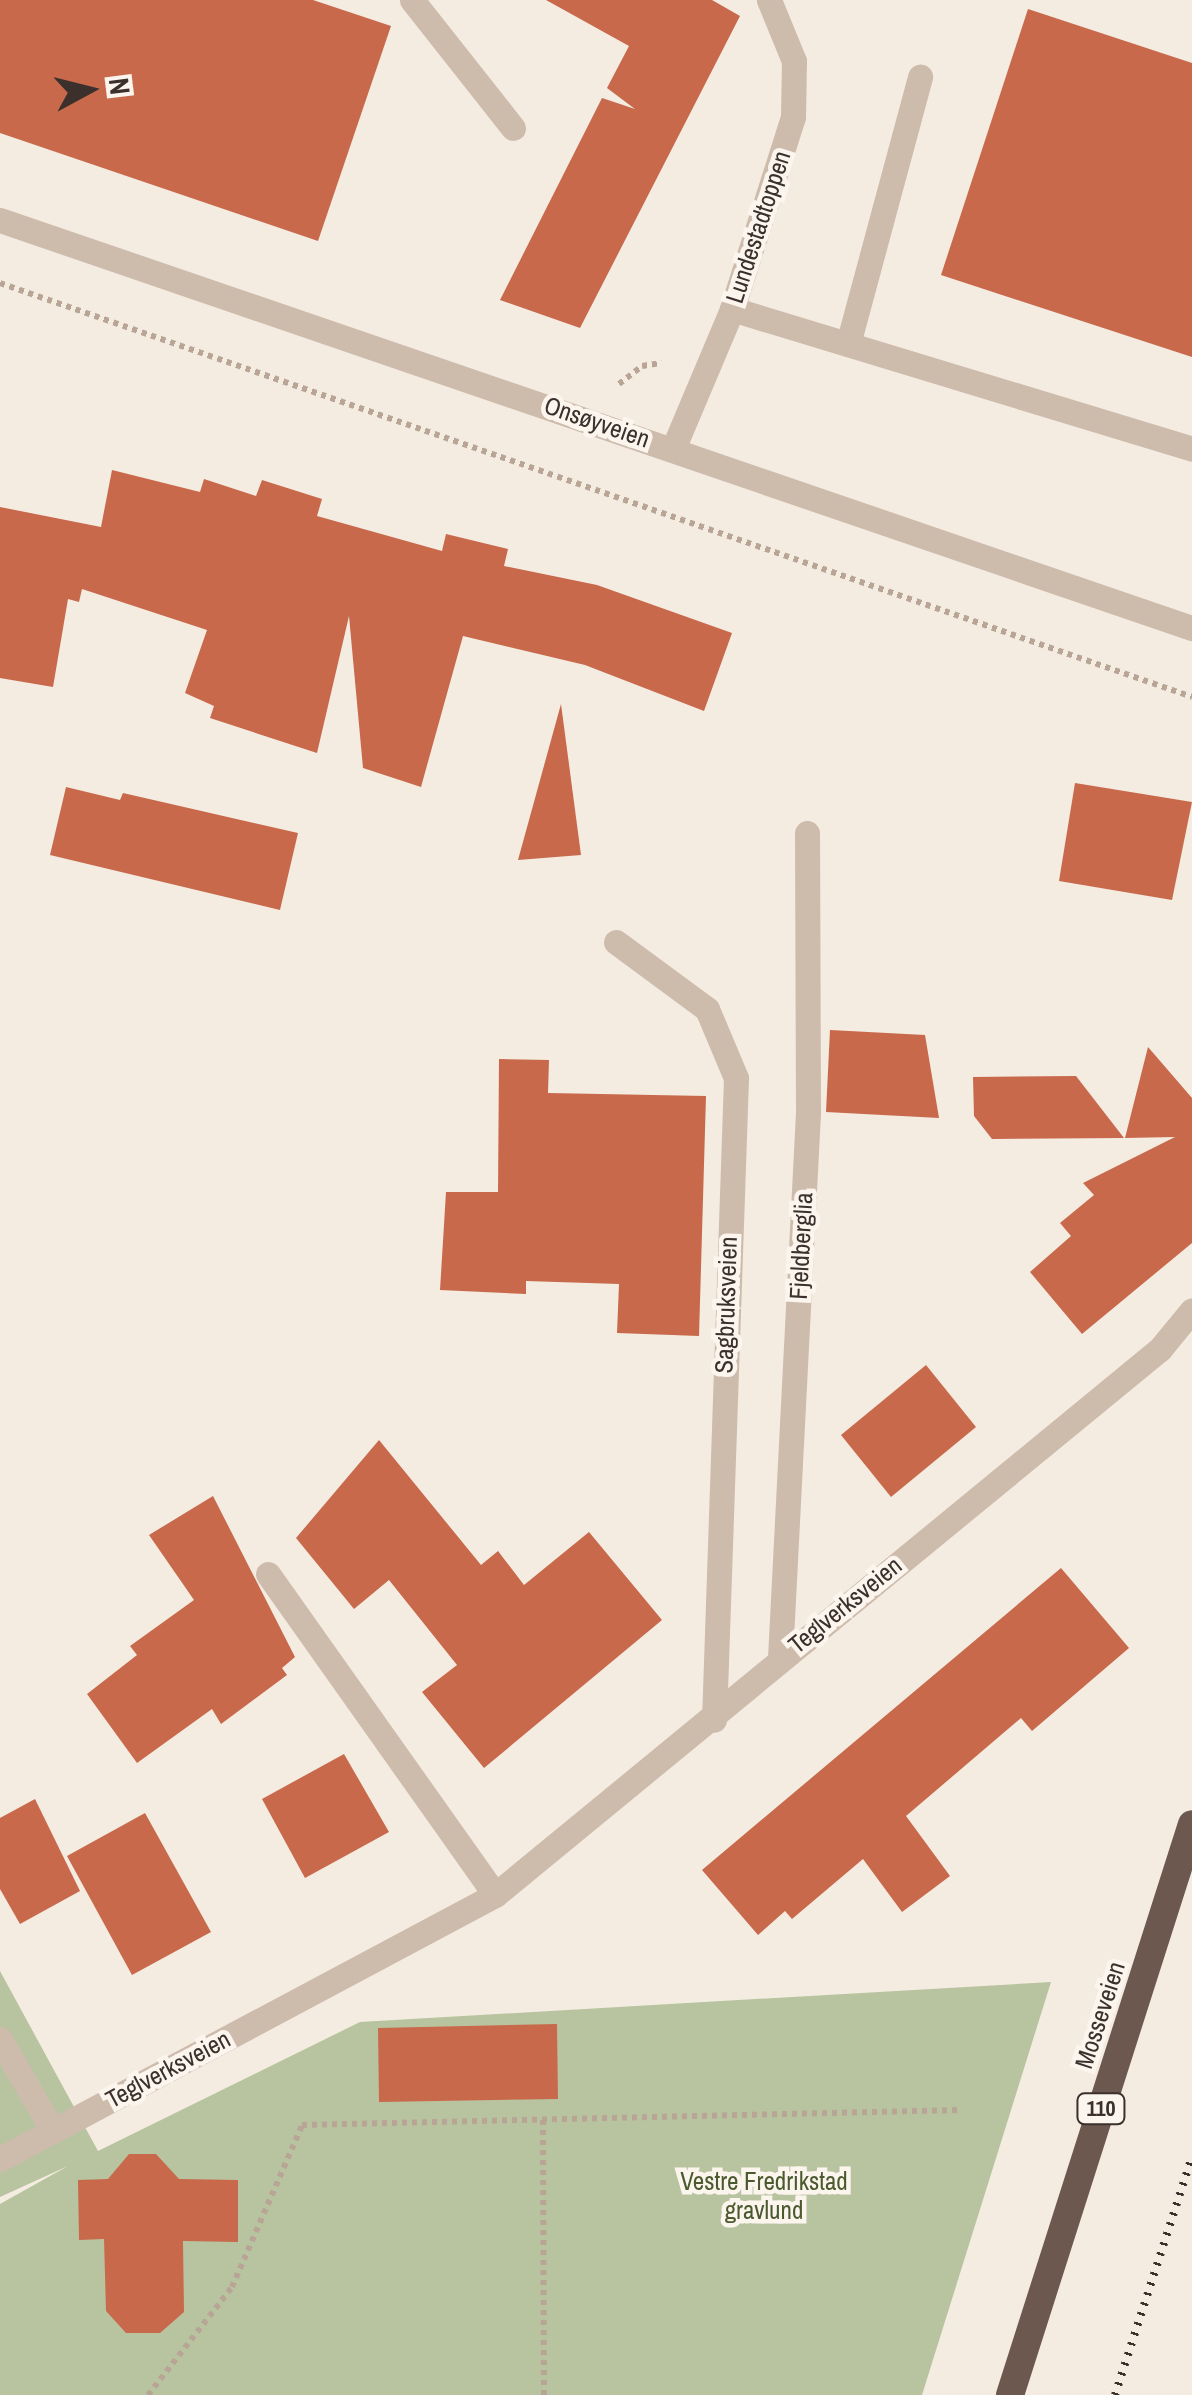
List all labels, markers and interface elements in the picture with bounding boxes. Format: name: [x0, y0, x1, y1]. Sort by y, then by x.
north arrow: [40, 40, 140, 140]
text: N: [100, 76, 140, 97]
street label: Lundestadtoppen: [719, 147, 797, 307]
street label: Onsøyveien: [540, 390, 654, 454]
street label: Fjeldberglia: [783, 1192, 819, 1300]
street label: Sagbruksveien: [709, 1236, 743, 1374]
street label: Teglverksveien: [782, 1550, 908, 1660]
street label: Mosseveien: [1069, 1958, 1131, 2072]
street label: Teglverksveien: [101, 2024, 235, 2114]
road number: 110: [1076, 2092, 1126, 2126]
park label: Vestre Fredrikstad gravlund: [680, 2167, 848, 2226]

